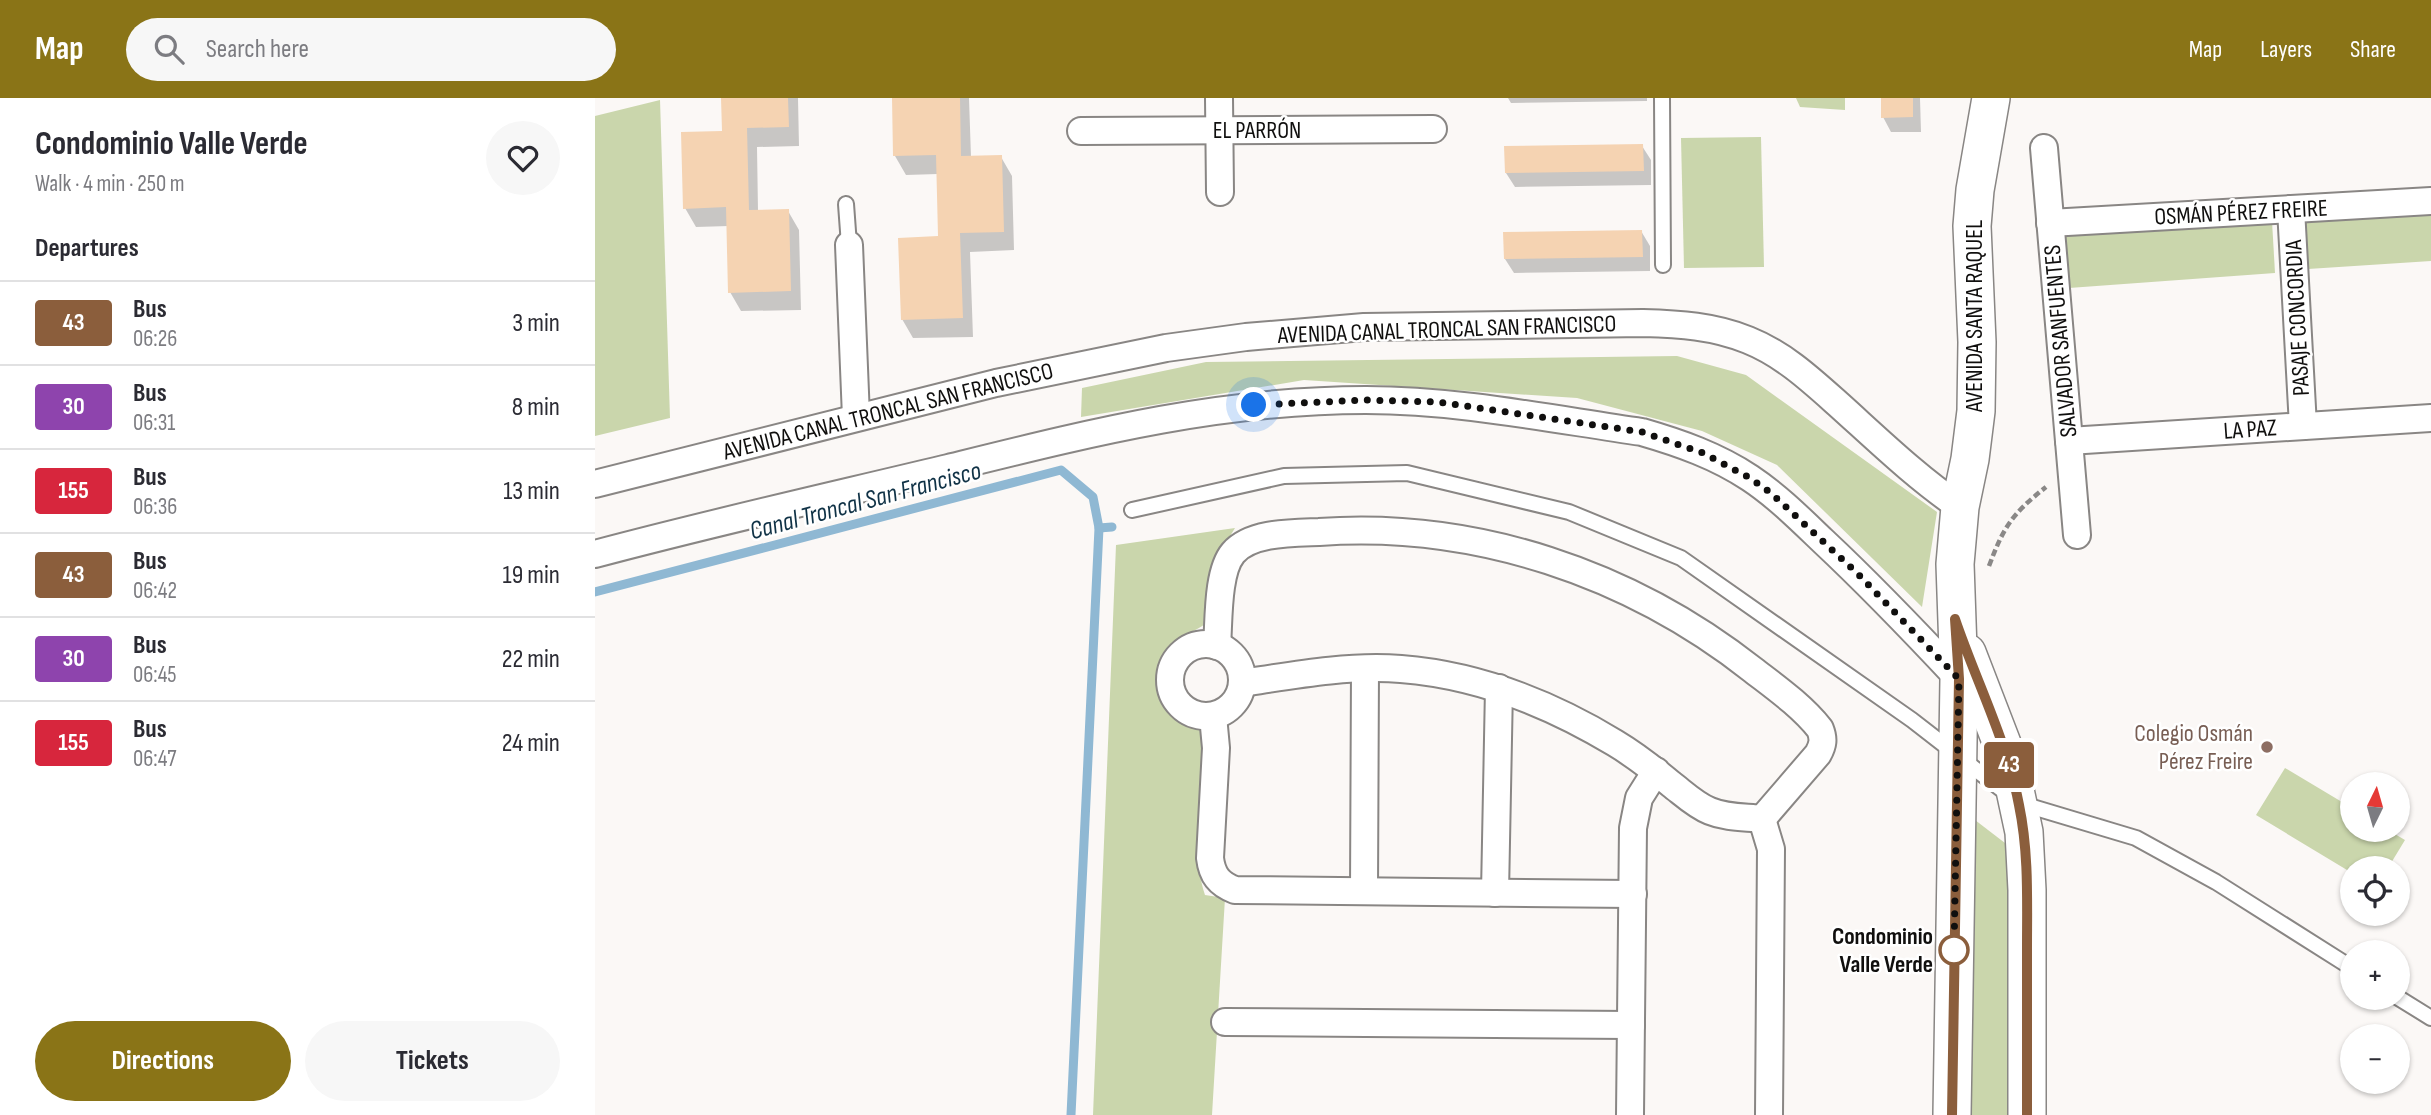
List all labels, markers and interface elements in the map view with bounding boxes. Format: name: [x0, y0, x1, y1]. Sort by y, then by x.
search box: [126, 18, 616, 81]
text: Map: [35, 29, 84, 69]
icon: search: [150, 30, 188, 68]
text: Search here: [206, 34, 309, 65]
text: Map: [2189, 35, 2222, 64]
text: Layers: [2260, 35, 2312, 64]
text: Share: [2350, 35, 2396, 64]
street label: EL PARRÓN: [1213, 116, 1301, 145]
button: heart: [486, 121, 560, 195]
text: Condominio Valle Verde: [35, 124, 308, 164]
text: Walk · 4 min · 250 m: [35, 170, 185, 198]
street label: OSMÁN PÉREZ FREIRE: [2154, 193, 2328, 232]
street label: AVENIDA SANTA RAQUEL: [1960, 220, 1989, 413]
text: Departures: [35, 233, 139, 264]
street label: PASAJE CONCORDIA: [2279, 238, 2316, 397]
street label: SALVADOR SANFUENTES: [2038, 244, 2083, 438]
text: Bus: [133, 294, 167, 325]
text: 43: [63, 308, 84, 337]
text: 3 min: [512, 308, 560, 339]
street label: AVENIDA CANAL TRONCAL SAN FRANCISCO: [1276, 309, 1617, 350]
text: 06:26: [133, 325, 177, 353]
street label: AVENIDA CANAL TRONCAL SAN FRANCISCO: [719, 356, 1056, 467]
text: Bus: [133, 378, 167, 409]
your location: [1236, 387, 1271, 422]
text: 30: [62, 392, 85, 421]
text: 8 min: [512, 392, 560, 423]
text: 06:31: [133, 409, 175, 437]
street label: LA PAZ: [2222, 413, 2278, 446]
water label: Canal Troncal San Francisco: [746, 456, 985, 547]
text: Bus: [133, 462, 167, 493]
text: 155: [58, 476, 89, 505]
text: 13 min: [503, 476, 560, 507]
text: 06:36: [133, 493, 177, 521]
text: Bus: [133, 546, 167, 577]
text: 43: [63, 560, 84, 589]
text: 19 min: [503, 560, 560, 591]
text: 06:42: [133, 577, 177, 605]
text: Bus: [133, 630, 167, 661]
text: 30: [62, 644, 85, 673]
text: 22 min: [502, 644, 560, 675]
text: 06:45: [133, 661, 177, 689]
text: Bus: [133, 714, 167, 745]
place label: Colegio Osmán Pérez Freire: [2134, 719, 2253, 776]
text: 155: [58, 728, 89, 757]
text: 24 min: [502, 728, 560, 759]
marker: Colegio Osmán Pérez Freire: [2259, 739, 2275, 755]
line badge: 43: [1977, 742, 2041, 788]
text: 06:47: [133, 745, 176, 773]
text: 43: [1998, 750, 2020, 779]
north arrow: [2340, 772, 2410, 842]
map controls: [2340, 772, 2410, 1094]
button: locate: [2340, 856, 2410, 926]
place label: Condominio Valle Verde: [1832, 922, 1933, 979]
marker: Condominio Valle Verde: [1939, 935, 1969, 965]
button: +: [2340, 940, 2410, 1010]
button: Directions: [35, 1021, 291, 1101]
button: Tickets: [305, 1021, 560, 1101]
button: −: [2340, 1024, 2410, 1094]

